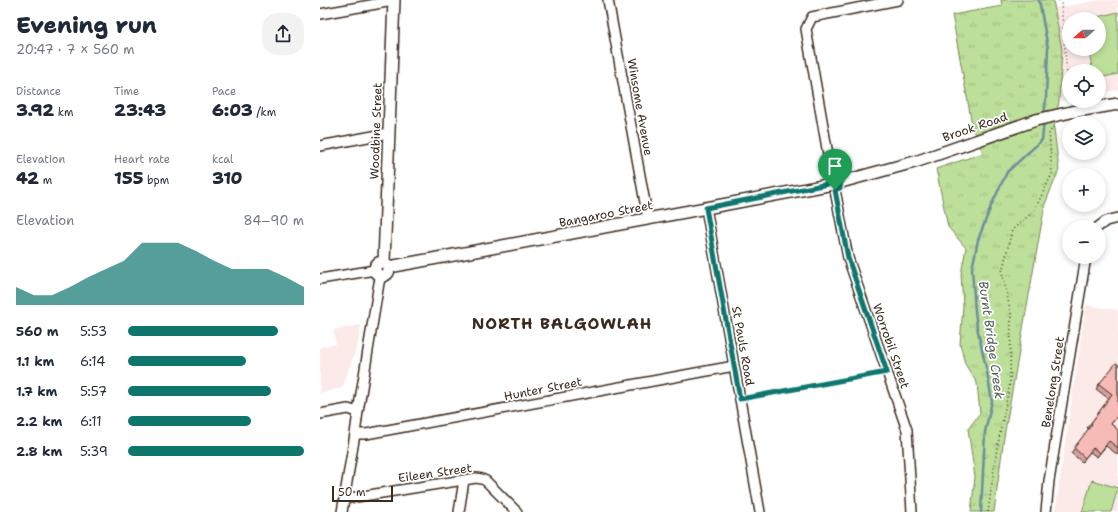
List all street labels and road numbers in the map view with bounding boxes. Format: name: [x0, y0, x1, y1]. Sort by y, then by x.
street label: Winsome Avenue: [624, 57, 656, 157]
street label: Woodbine Street: [366, 82, 386, 180]
street label: Brook Road: [940, 108, 1010, 146]
street label: Bangaroo Street: [558, 197, 654, 231]
street label: Worrobil Street: [869, 301, 913, 391]
street label: St Pauls Road: [728, 305, 758, 387]
street label: Benelong Street: [1038, 335, 1068, 429]
street label: Hunter Street: [503, 374, 583, 404]
street label: Eileen Street: [397, 460, 473, 486]

